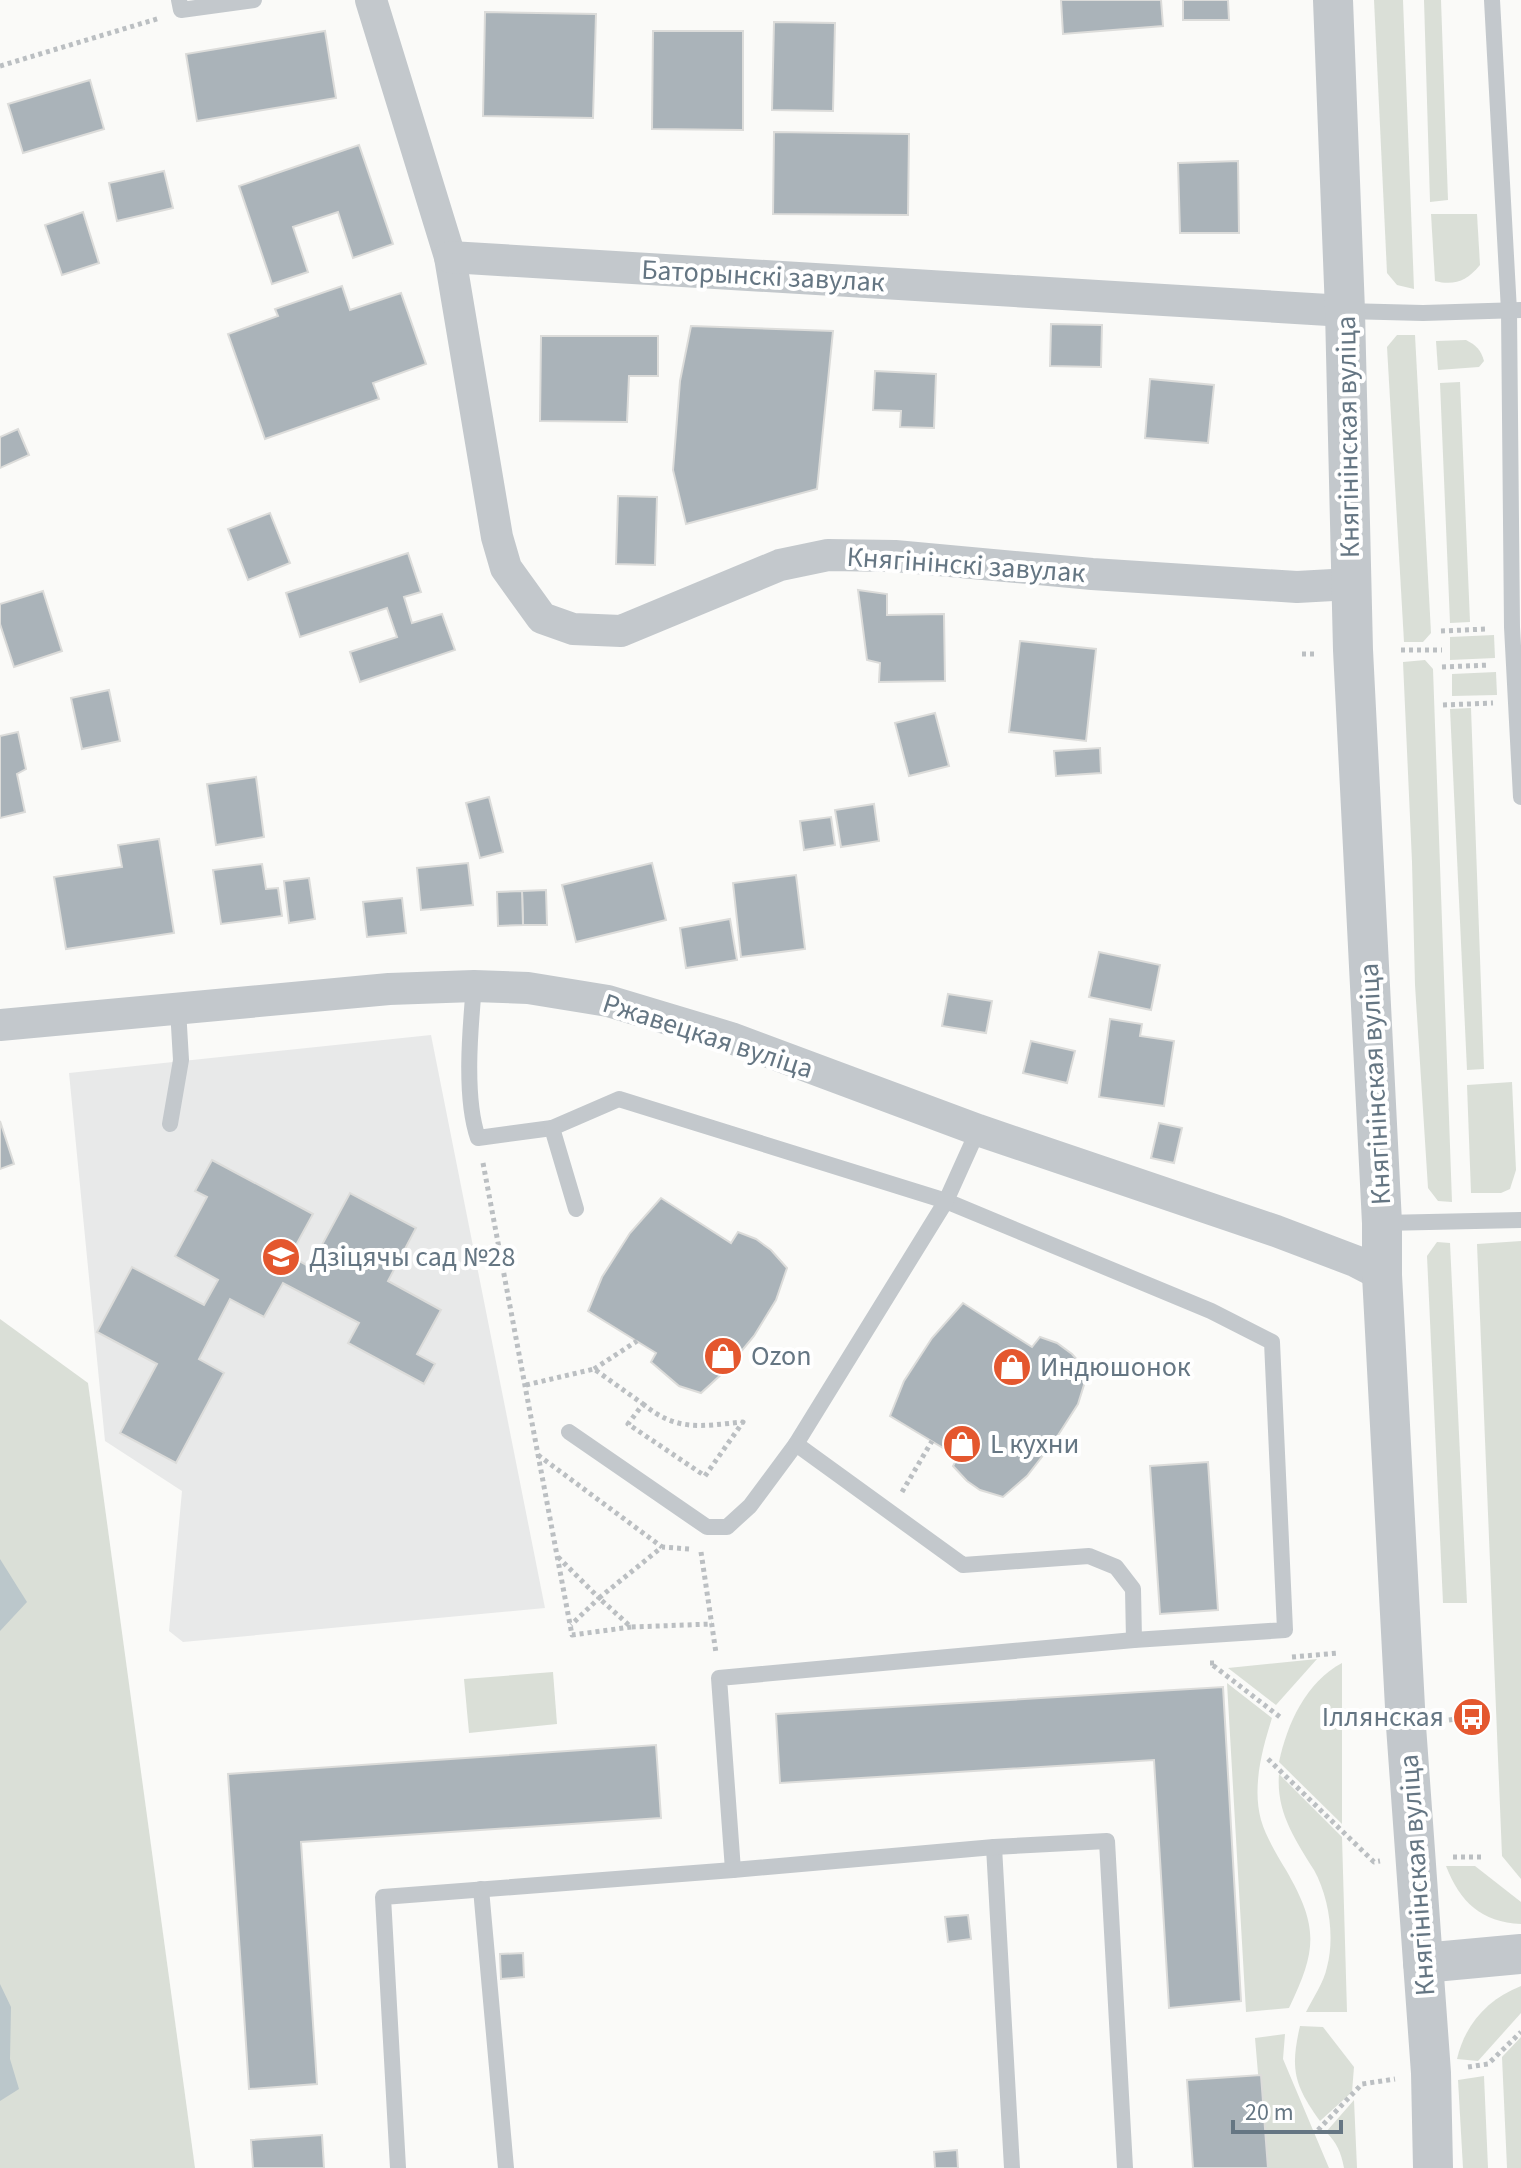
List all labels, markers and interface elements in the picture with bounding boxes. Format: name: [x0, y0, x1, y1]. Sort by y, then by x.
street label: Баторынскі завулак: [640, 250, 886, 302]
street label: Княгінінская вуліца: [1326, 316, 1370, 558]
street label: Княгінінскі завулак: [845, 537, 1087, 593]
street label: Княгінінская вуліца: [1349, 962, 1401, 1206]
street label: Ржавецкая вуліца: [598, 983, 818, 1089]
school or university icon: Дзіцячы сад №28: [260, 1236, 302, 1278]
place label: Дзіцячы сад №28: [309, 1237, 515, 1277]
shop icon: Ozon: [702, 1335, 744, 1377]
place label: Ozon: [751, 1336, 812, 1376]
shop icon: Индюшонок: [991, 1346, 1033, 1388]
place label: Индюшонок: [1040, 1347, 1191, 1387]
shop icon: L кухни: [941, 1423, 983, 1465]
place label: L кухни: [990, 1424, 1079, 1464]
bus stop icon: Іллянская: [1451, 1696, 1493, 1738]
place label: Іллянская: [1322, 1697, 1444, 1737]
street label: Княгінінская вуліца: [1389, 1753, 1445, 1997]
scale bar: [1233, 2084, 1341, 2134]
text: 20 m: [1245, 2095, 1294, 2130]

